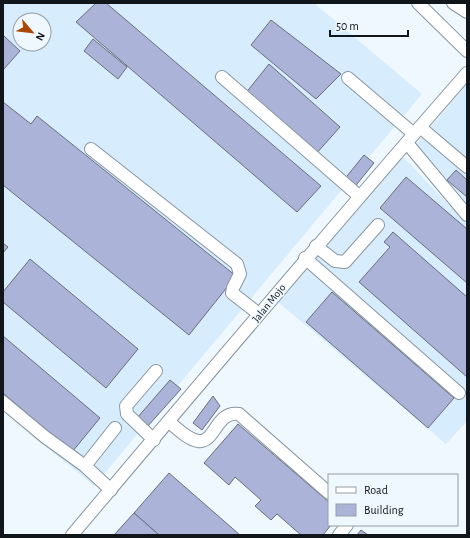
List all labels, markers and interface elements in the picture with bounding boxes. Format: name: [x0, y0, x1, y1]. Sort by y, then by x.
north arrow: [12, 12, 52, 52]
scale bar: [330, 12, 408, 38]
text: 50 m: [336, 20, 359, 32]
text: N: [34, 30, 47, 42]
street label: Jalan Mojo: [250, 282, 288, 324]
legend: [328, 474, 458, 526]
text: Road: [364, 484, 388, 496]
text: Building: [364, 504, 404, 516]

